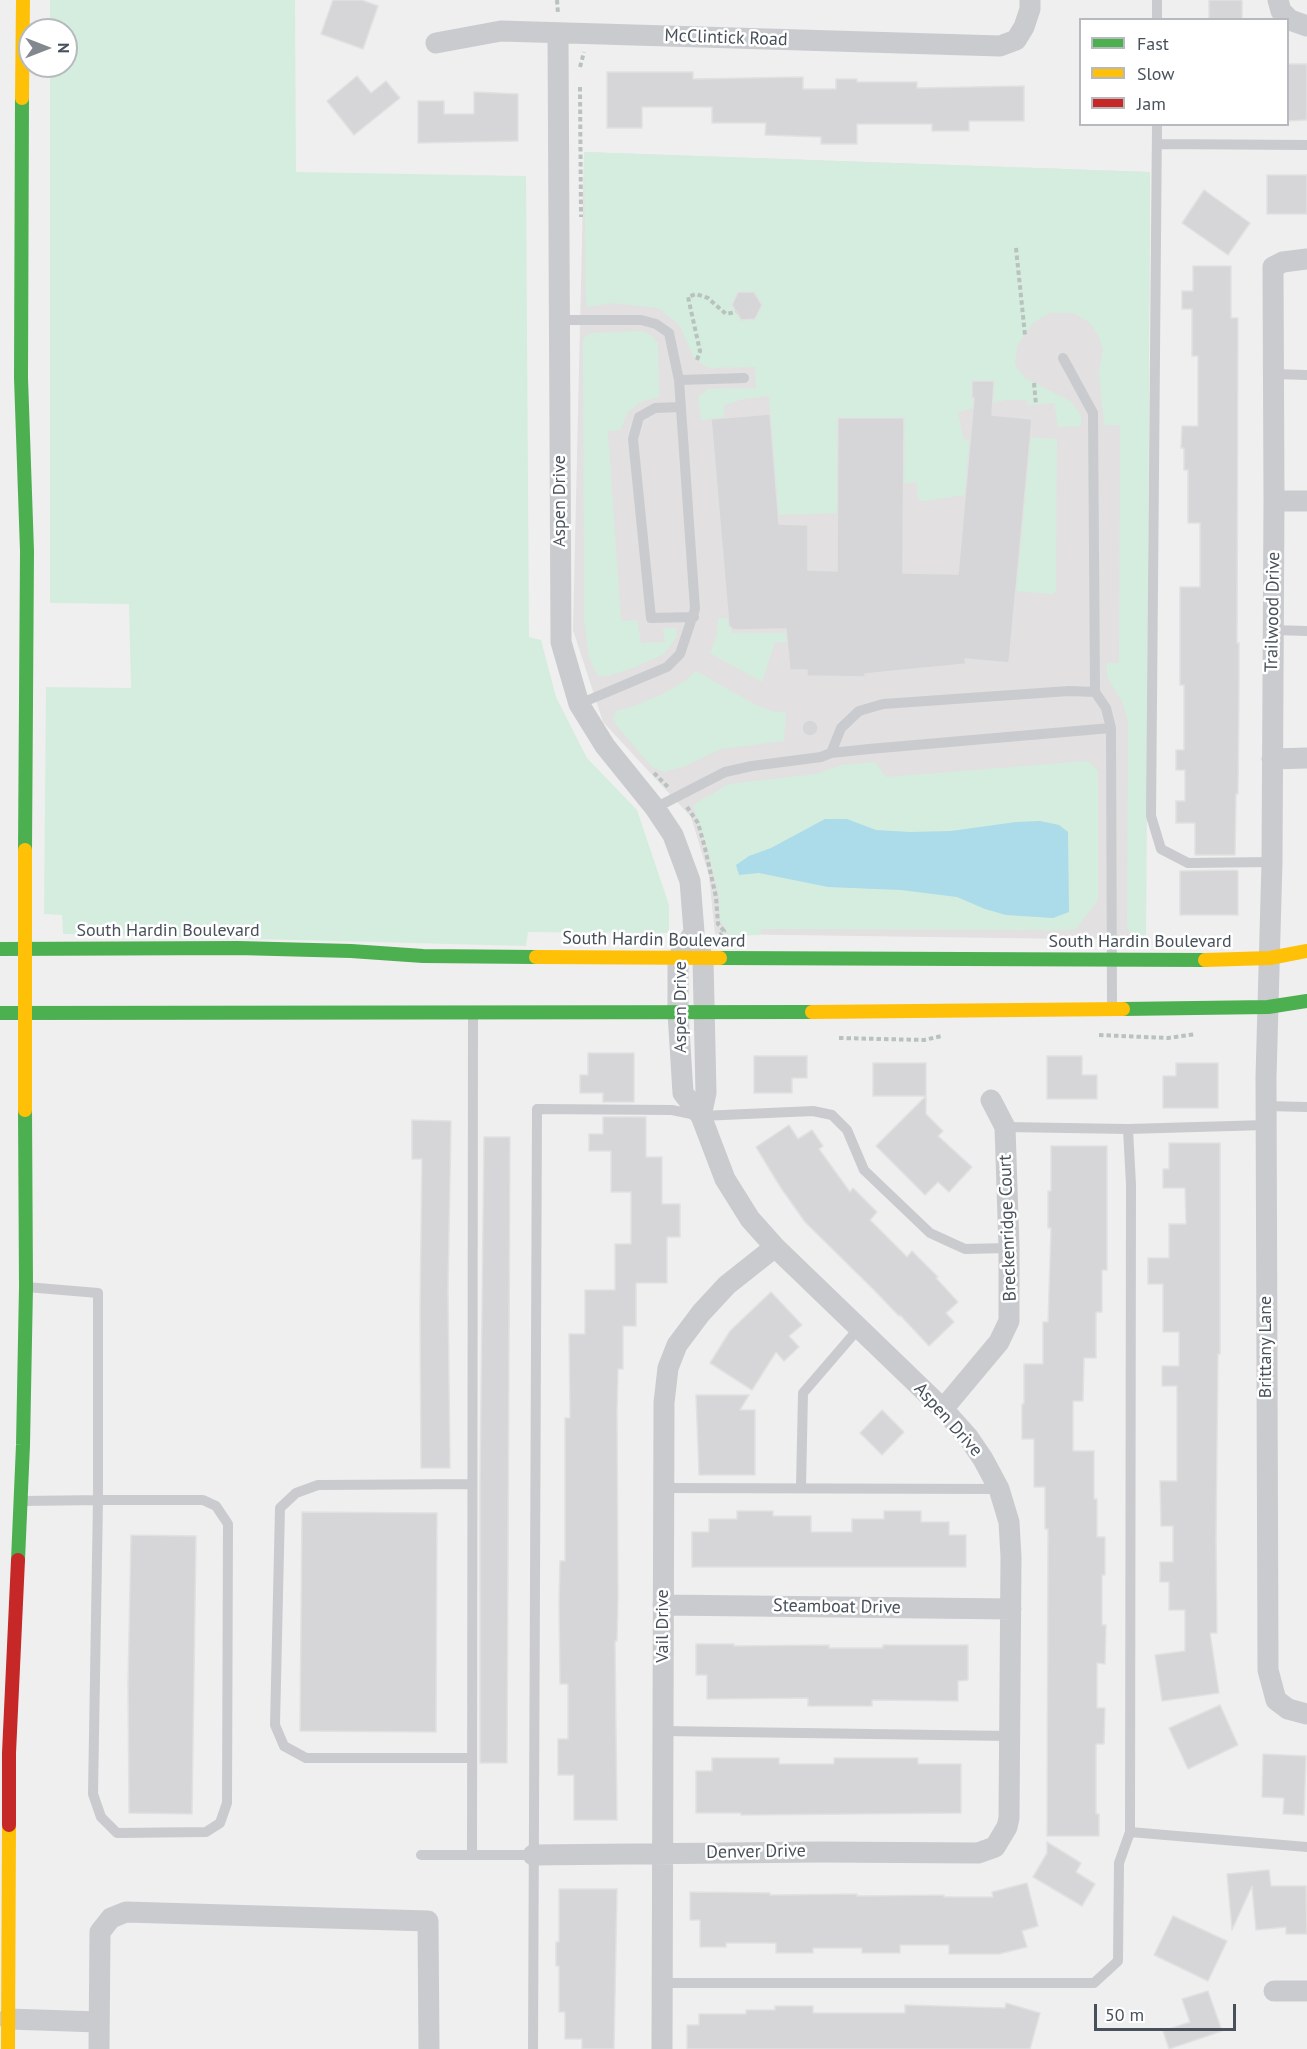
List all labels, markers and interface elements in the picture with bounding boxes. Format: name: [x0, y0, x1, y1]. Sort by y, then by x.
north arrow: [18, 18, 78, 78]
legend: [1079, 18, 1289, 126]
street label: McClintick Road: [664, 25, 788, 51]
text: Fast: [1137, 32, 1169, 55]
text: N: [54, 43, 74, 53]
text: Slow: [1137, 62, 1175, 85]
text: Jam: [1137, 92, 1166, 115]
street label: Aspen Drive: [549, 455, 571, 547]
street label: Trailwood Drive: [1261, 552, 1285, 672]
street label: South Hardin Boulevard: [76, 920, 260, 942]
street label: South Hardin Boulevard: [562, 928, 746, 952]
street label: South Hardin Boulevard: [1048, 931, 1232, 953]
street label: Aspen Drive: [670, 961, 692, 1053]
street label: Breckenridge Court: [995, 1154, 1021, 1302]
street label: Brittany Lane: [1255, 1296, 1277, 1398]
street label: Aspen Drive: [909, 1379, 987, 1461]
street label: Vail Drive: [652, 1589, 674, 1663]
street label: Steamboat Drive: [773, 1595, 901, 1619]
street label: Denver Drive: [706, 1840, 806, 1864]
scale bar: [1097, 1992, 1240, 2030]
text: 50 m: [1105, 2003, 1144, 2026]

